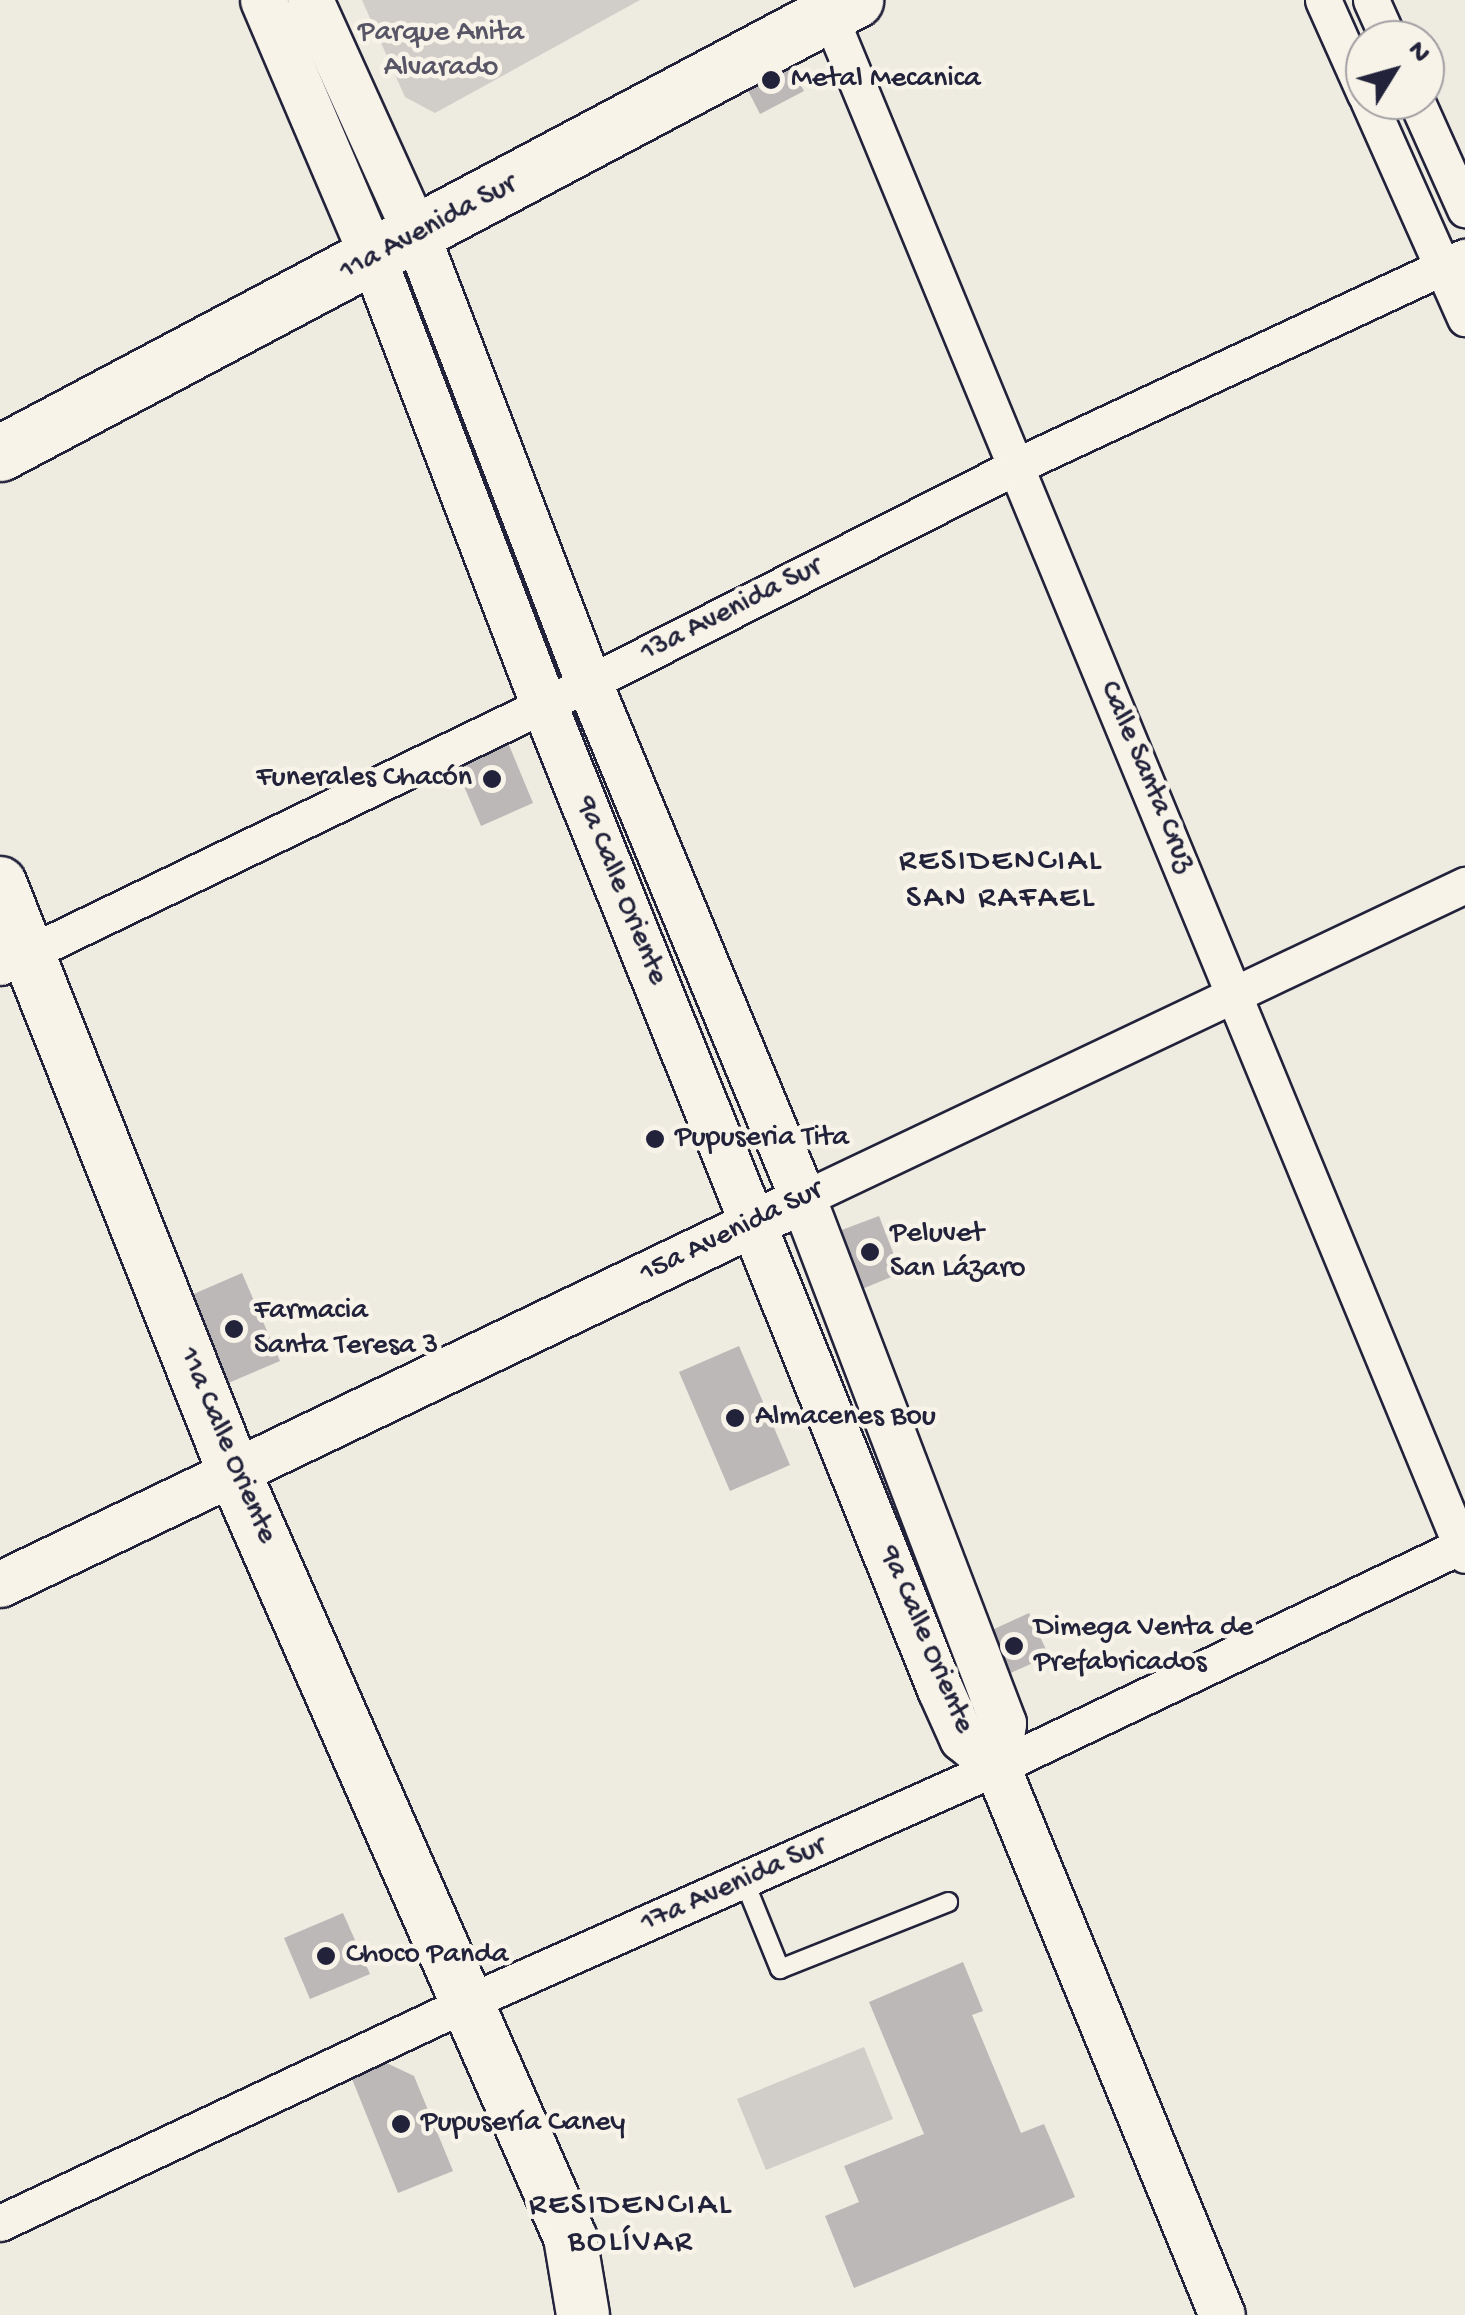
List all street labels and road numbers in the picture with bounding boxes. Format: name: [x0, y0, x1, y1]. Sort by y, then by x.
street label: 11a Avenida Sur: [334, 167, 524, 291]
street label: 13a Avenida Sur: [635, 550, 829, 672]
street label: Calle Santa Cruz: [1090, 676, 1202, 878]
street label: 9a Calle Oriente: [566, 791, 674, 991]
street label: 15a Avenida Sur: [635, 1173, 829, 1293]
street label: 11a Calle Oriente: [169, 1343, 283, 1549]
street label: 9a Calle Oriente: [869, 1541, 981, 1739]
street label: 17a Avenida Sur: [636, 1829, 832, 1943]

